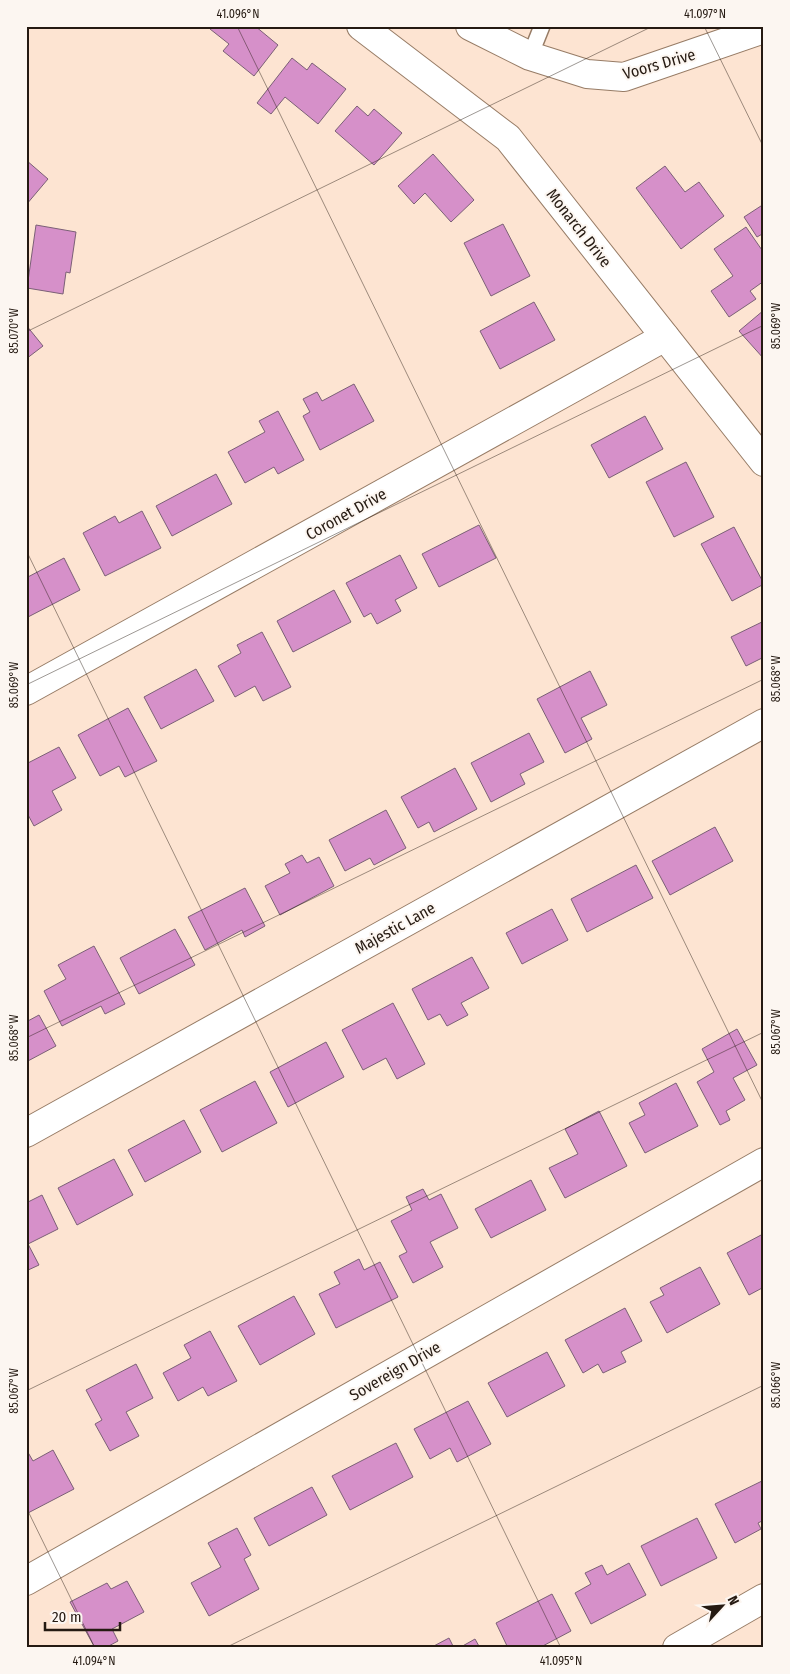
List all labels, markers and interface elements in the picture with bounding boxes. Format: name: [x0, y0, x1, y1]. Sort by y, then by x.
text: 41.096°N: [217, 7, 259, 21]
text: 41.097°N: [684, 7, 726, 21]
street label: Voors Drive: [621, 45, 697, 83]
street label: Monarch Drive: [543, 185, 616, 271]
text: 85.069°W: [769, 303, 783, 349]
text: 85.070°W: [7, 308, 21, 354]
street label: Coronet Drive: [302, 484, 390, 544]
text: 85.068°W: [769, 656, 783, 702]
text: 85.069°W: [7, 662, 21, 708]
street label: Majestic Lane: [352, 898, 439, 958]
text: 85.067°W: [769, 1009, 783, 1055]
text: 85.068°W: [7, 1015, 21, 1061]
street label: Sovereign Drive: [346, 1337, 444, 1405]
text: 85.066°W: [769, 1362, 783, 1408]
text: 85.067°W: [7, 1368, 21, 1414]
north arrow: [698, 1582, 748, 1632]
text: N: [724, 1593, 743, 1608]
scale bar: [45, 1599, 120, 1631]
text: 20 m: [52, 1608, 82, 1626]
text: 41.094°N: [73, 1654, 115, 1668]
text: 41.095°N: [540, 1654, 582, 1668]

